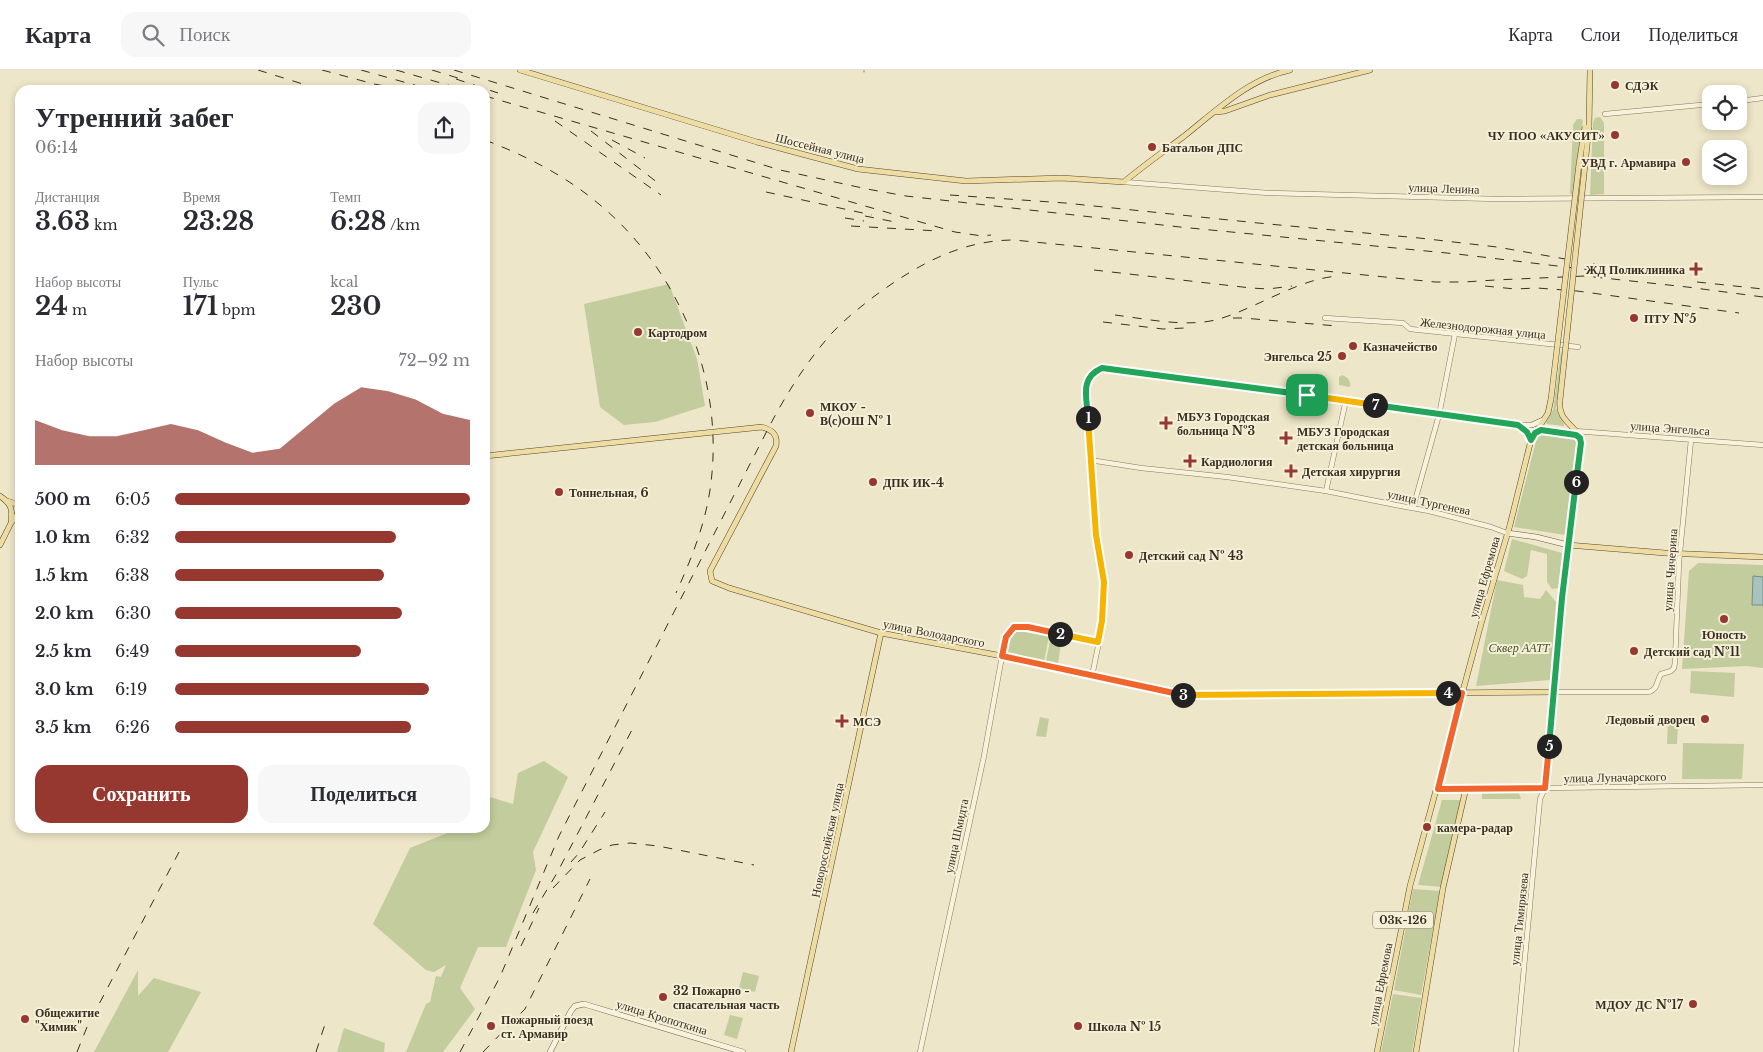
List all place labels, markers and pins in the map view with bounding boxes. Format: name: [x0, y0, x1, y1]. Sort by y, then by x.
place label: СДЭК: [1625, 78, 1659, 93]
marker: СДЭК: [1609, 79, 1621, 91]
place label: ЧУ ПОО «АКУСИТ»: [1488, 128, 1605, 143]
marker: ЧУ ПОО «АКУСИТ»: [1609, 129, 1621, 141]
place label: Батальон ДПС: [1162, 140, 1243, 155]
marker: Батальон ДПС: [1146, 141, 1158, 153]
place label: УВД г. Армавира: [1581, 155, 1676, 170]
marker: УВД г. Армавира: [1680, 156, 1692, 168]
place label: ЖД Поликлиника: [1586, 262, 1685, 277]
marker: ЖД Поликлиника: [1689, 262, 1703, 276]
place label: ПТУ №5: [1644, 311, 1696, 326]
marker: ПТУ №5: [1628, 312, 1640, 324]
place label: Картодром: [648, 325, 707, 340]
marker: Картодром: [632, 326, 644, 338]
place label: Казначейство: [1363, 339, 1437, 354]
marker: Казначейство: [1347, 340, 1359, 352]
place label: Энгельса 25: [1264, 349, 1332, 364]
marker: Энгельса 25: [1336, 350, 1348, 362]
pin: [1286, 374, 1328, 416]
pin: 7: [1362, 392, 1388, 418]
place label: МКОУ - В(с)ОШ № 1: [820, 399, 892, 428]
pin: 1: [1076, 406, 1100, 430]
marker: МКОУ - В(с)ОШ № 1: [804, 407, 816, 419]
place label: МБУЗ Городская больница №3: [1177, 409, 1270, 438]
marker: МБУЗ Городская больница №3: [1159, 416, 1173, 430]
place label: МБУЗ Городская детская больница: [1297, 424, 1394, 453]
marker: МБУЗ Городская детская больница: [1279, 431, 1293, 445]
marker: Кардиология: [1183, 454, 1197, 468]
place label: Кардиология: [1201, 454, 1273, 469]
marker: Детская хирургия: [1284, 464, 1298, 478]
place label: Детская хирургия: [1302, 464, 1401, 479]
pin: 6: [1564, 470, 1588, 494]
place label: ДПК ИК-4: [883, 475, 944, 490]
marker: ДПК ИК-4: [867, 476, 879, 488]
place label: Тоннельная, 6: [569, 485, 649, 500]
marker: Тоннельная, 6: [553, 486, 565, 498]
place label: Детский сад № 43: [1139, 548, 1244, 563]
marker: Детский сад № 43: [1123, 549, 1135, 561]
marker: Юность: [1718, 613, 1730, 625]
pin: 2: [1048, 622, 1072, 646]
place label: Юность: [1702, 627, 1747, 642]
place label: Детский сад №11: [1644, 644, 1740, 659]
marker: Детский сад №11: [1628, 645, 1640, 657]
pin: 4: [1436, 680, 1460, 706]
pin: 3: [1170, 682, 1196, 708]
place label: Ледовый дворец: [1606, 712, 1695, 727]
marker: Ледовый дворец: [1699, 713, 1711, 725]
marker: МСЭ: [835, 714, 849, 728]
place label: МСЭ: [853, 714, 881, 729]
pin: 5: [1536, 734, 1562, 758]
place label: камера-радар: [1437, 820, 1513, 835]
marker: камера-радар: [1421, 821, 1433, 833]
place label: 32 Пожарно - спасательная часть: [673, 983, 780, 1012]
marker: 32 Пожарно - спасательная часть: [657, 991, 669, 1003]
place label: МДОУ ДС №17: [1595, 997, 1684, 1012]
marker: МДОУ ДС №17: [1687, 998, 1699, 1010]
place label: Общежитие "Химик": [35, 1005, 100, 1034]
place label: Пожарный поезд ст. Армавир: [501, 1012, 593, 1041]
marker: Общежитие "Химик": [19, 1013, 31, 1025]
place label: Школа № 15: [1088, 1019, 1161, 1034]
marker: Пожарный поезд ст. Армавир: [485, 1020, 497, 1032]
marker: Школа № 15: [1072, 1020, 1084, 1032]

